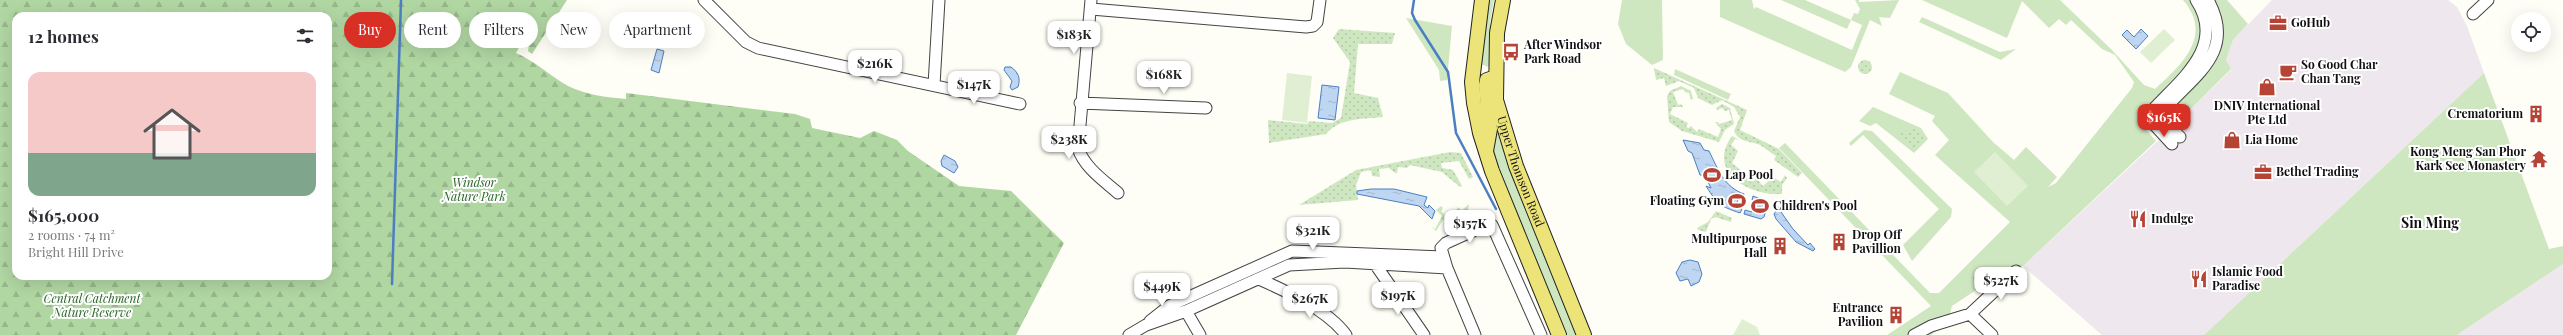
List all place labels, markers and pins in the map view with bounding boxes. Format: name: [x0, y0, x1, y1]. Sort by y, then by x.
office icon: GoHub: [2268, 13, 2288, 33]
place label: GoHub: [2291, 14, 2330, 30]
pin: $183K: [1046, 21, 1102, 55]
place label: After Windsor Park Road: [1523, 36, 1602, 66]
bus stop icon: After Windsor Park Road: [1501, 42, 1521, 62]
pin: $216K: [847, 50, 903, 84]
place label: So Good Char Chan Tang: [2301, 56, 2378, 86]
pin: $168K: [1136, 61, 1192, 95]
cafe icon: So Good Char Chan Tang: [2278, 62, 2298, 82]
pin: $147K: [946, 71, 1002, 105]
shop icon: DNIV International Pte Ltd: [2257, 77, 2277, 97]
place label: DNIV International Pte Ltd: [2214, 97, 2320, 127]
pin: $165K: [2136, 104, 2192, 138]
building icon: Crematorium: [2526, 104, 2546, 124]
place label: Crematorium: [2448, 105, 2523, 121]
pin: $238K: [1041, 126, 1097, 160]
shop icon: Lia Home: [2222, 130, 2242, 150]
place label: Lia Home: [2245, 131, 2298, 147]
place label: Kong Meng San Phor Kark See Monastery: [2410, 143, 2527, 173]
temple icon: Kong Meng San Phor Kark See Monastery: [2529, 149, 2549, 169]
office icon: Bethel Trading: [2253, 162, 2273, 182]
place label: Bethel Trading: [2276, 163, 2359, 179]
sports icon: Lap Pool: [1702, 165, 1722, 185]
place label: Lap Pool: [1725, 166, 1773, 182]
sports icon: Floating Gym: [1727, 191, 1747, 211]
place label: Floating Gym: [1650, 192, 1724, 208]
sports icon: Children's Pool: [1750, 196, 1770, 216]
place label: Children's Pool: [1773, 197, 1857, 213]
restaurant icon: Indulge: [2128, 209, 2148, 229]
pin: $157K: [1442, 210, 1498, 244]
place label: Indulge: [2151, 210, 2194, 226]
pin: $321K: [1285, 217, 1341, 251]
place label: Drop Off Pavillion: [1852, 226, 1903, 256]
place label: Multipurpose Hall: [1691, 230, 1767, 260]
building icon: Drop Off Pavillion: [1829, 232, 1849, 252]
building icon: Multipurpose Hall: [1770, 236, 1790, 256]
place label: Islamic Food Paradise: [2212, 263, 2283, 293]
pin: $527K: [1973, 267, 2029, 301]
restaurant icon: Islamic Food Paradise: [2189, 269, 2209, 289]
pin: $449K: [1134, 273, 1190, 307]
pin: $197K: [1370, 282, 1426, 316]
pin: $267K: [1282, 285, 1338, 319]
place label: Entrance Pavilion: [1833, 299, 1884, 329]
building icon: Entrance Pavilion: [1886, 305, 1906, 325]

